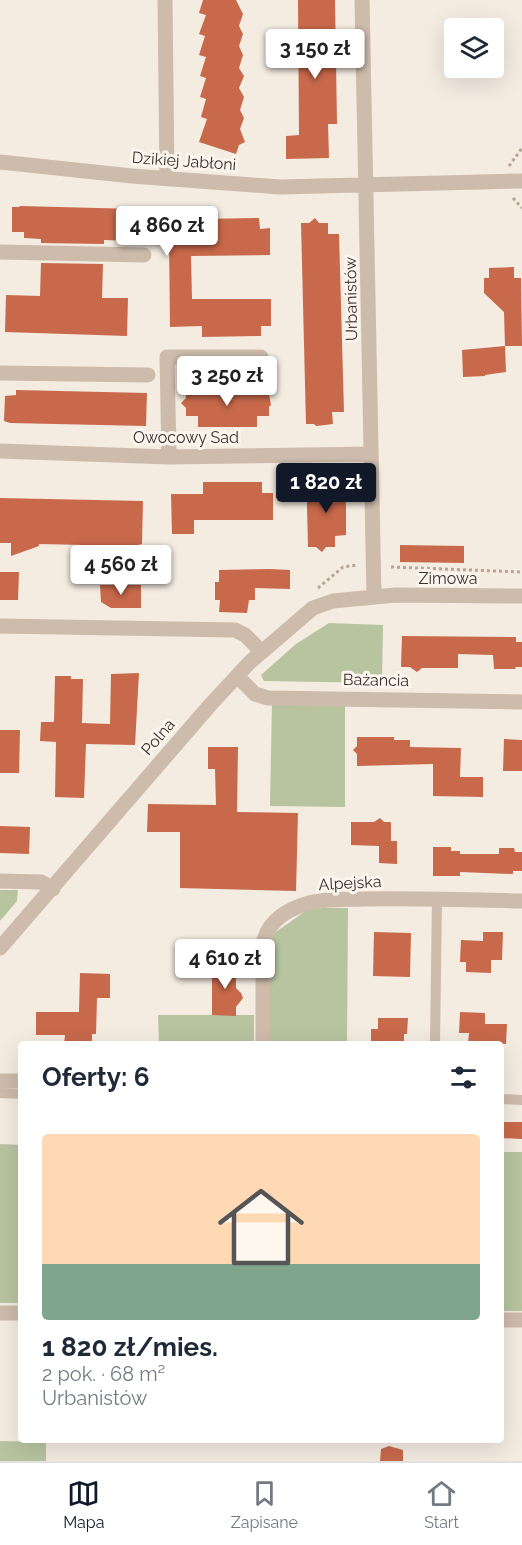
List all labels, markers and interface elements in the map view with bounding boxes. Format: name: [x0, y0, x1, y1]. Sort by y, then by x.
map controls: [444, 18, 504, 78]
button: layers: [444, 18, 504, 78]
pin: 3 150 zł: [253, 29, 377, 80]
text: 3 150 zł: [280, 36, 350, 60]
street label: Dzikiej Jabłoni: [131, 148, 237, 174]
pin: 4 860 zł: [105, 206, 229, 257]
text: 4 860 zł: [130, 213, 204, 237]
street label: Urbanistów: [341, 257, 361, 341]
pin: 3 250 zł: [165, 356, 289, 407]
text: 3 250 zł: [191, 363, 263, 387]
street label: Owocowy Sad: [133, 428, 239, 447]
pin: 1 820 zł: [264, 463, 388, 514]
text: 1 820 zł: [290, 470, 362, 494]
pin: 4 560 zł: [59, 545, 183, 596]
text: 4 560 zł: [84, 552, 158, 576]
street label: Zimowa: [418, 569, 478, 588]
street label: Bażancia: [343, 670, 409, 690]
street label: Polna: [137, 715, 179, 759]
street label: Alpejska: [318, 872, 382, 894]
pin: 4 610 zł: [163, 939, 287, 990]
text: 4 610 zł: [189, 946, 261, 970]
icon: filters: [447, 1061, 480, 1094]
text: Oferty: 6: [42, 1062, 149, 1092]
icon: home: [207, 1173, 315, 1281]
text: 1 820 zł/mies.: [42, 1332, 218, 1362]
text: 2 pok. · 68 m²: [42, 1362, 165, 1386]
text: Urbanistów: [42, 1386, 147, 1410]
tab: Mapa: [63, 1477, 104, 1532]
tab: Zapisane: [231, 1477, 298, 1532]
tab: Start: [424, 1477, 459, 1532]

